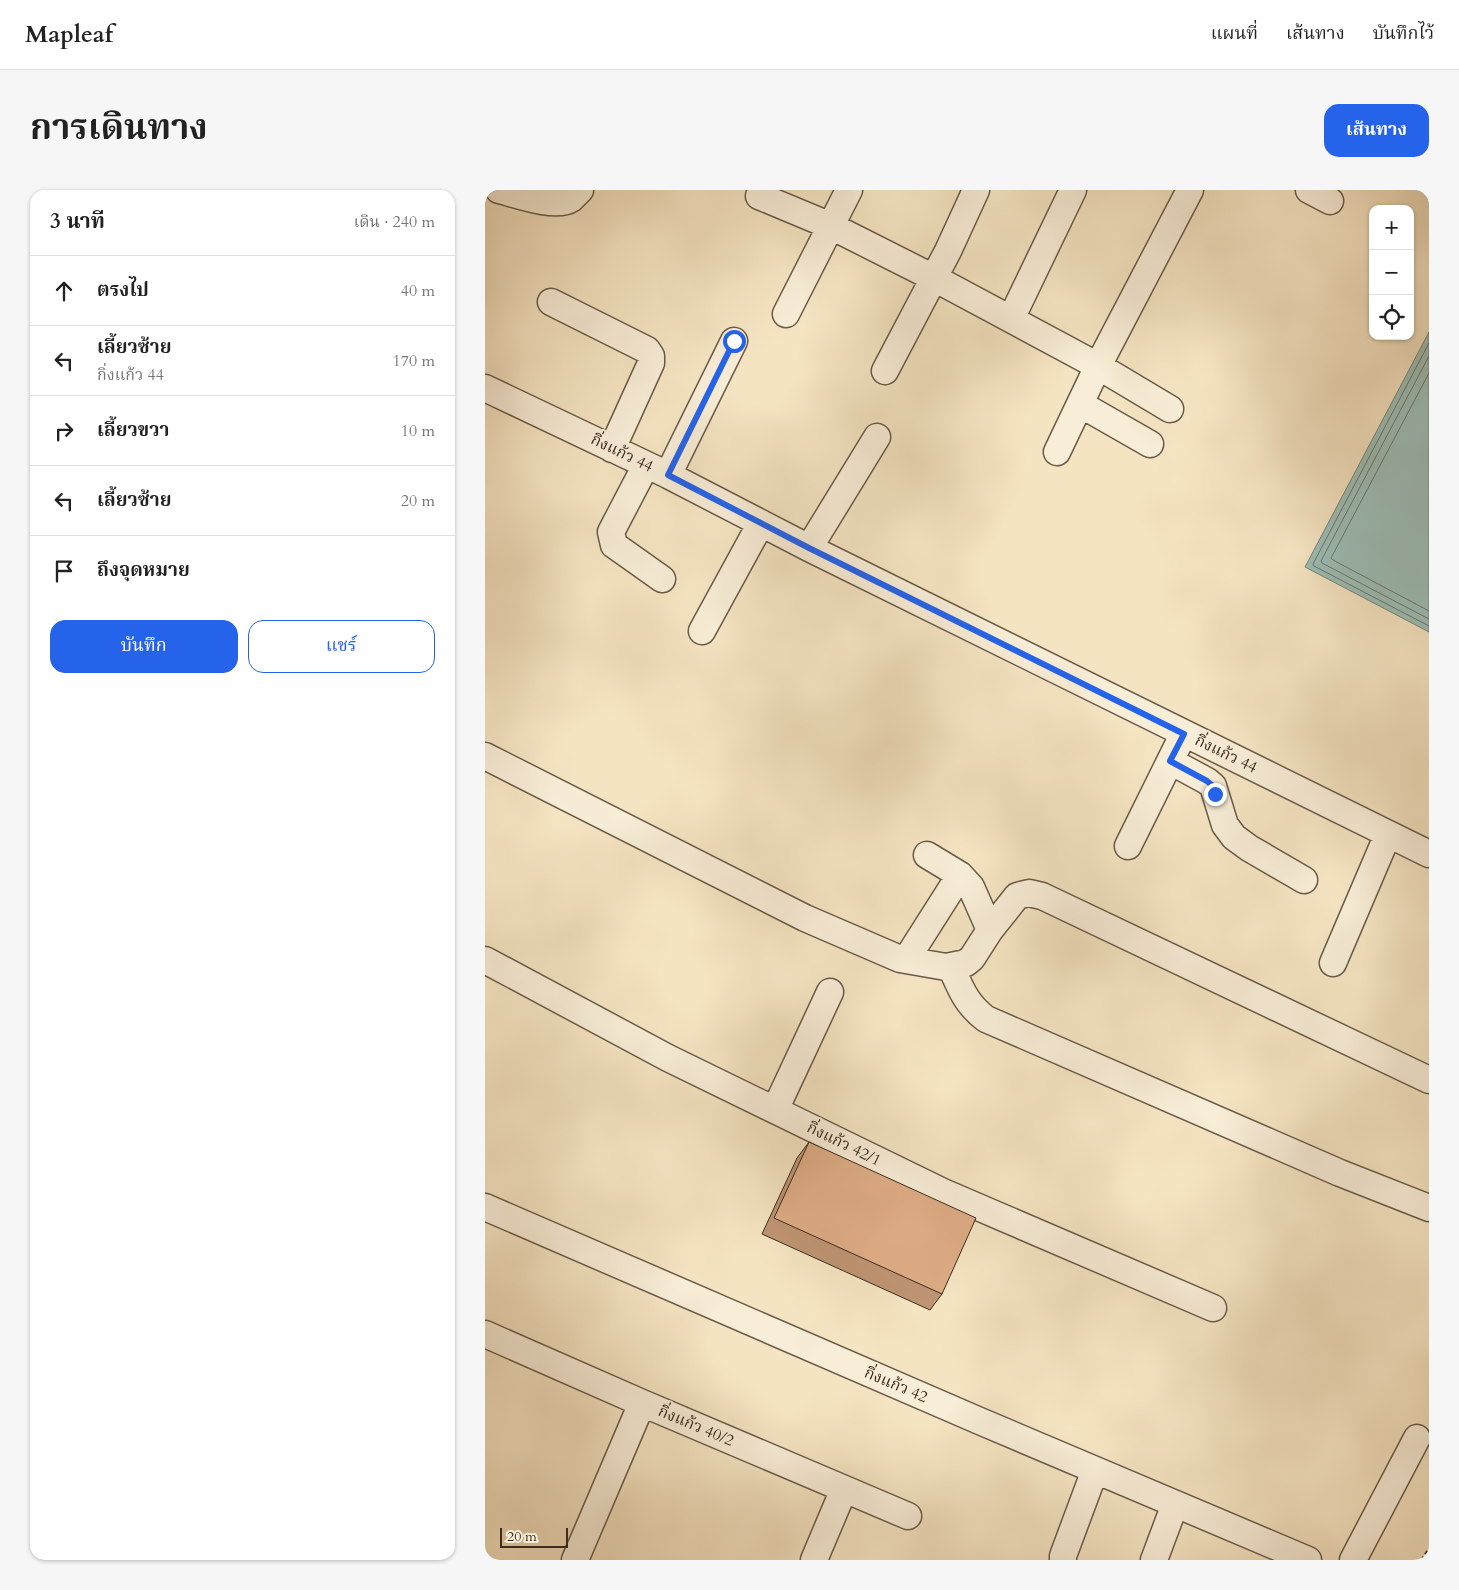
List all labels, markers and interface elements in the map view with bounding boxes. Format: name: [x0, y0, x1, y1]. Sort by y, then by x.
text: Mapleaf: [25, 18, 113, 51]
text: แผนที่: [1211, 21, 1258, 46]
text: เส้นทาง: [1286, 21, 1345, 46]
text: บันทึกไว้: [1373, 21, 1434, 46]
text: การเดินทาง: [30, 104, 208, 152]
button: เส้นทาง: [1324, 104, 1429, 157]
map controls: [1369, 205, 1414, 340]
button: +: [1369, 205, 1414, 250]
text: 3 นาที: [50, 207, 105, 236]
text: เดิน · 240 m: [354, 211, 435, 233]
button: −: [1369, 250, 1414, 295]
icon: ahead: [50, 277, 78, 305]
text: ตรงไป: [97, 277, 149, 303]
text: 40 m: [401, 280, 435, 302]
button: locate: [1369, 295, 1414, 340]
route start: [723, 330, 746, 353]
text: เลี้ยวซ้าย: [97, 334, 171, 360]
icon: left: [50, 347, 78, 375]
text: 170 m: [393, 350, 435, 372]
text: กิ่งแก้ว 44: [97, 364, 164, 386]
icon: right: [50, 417, 78, 445]
text: เลี้ยวขวา: [97, 417, 169, 443]
text: 10 m: [401, 420, 435, 442]
street label: กิ่งแก้ว 44: [587, 428, 657, 478]
icon: left: [50, 487, 78, 515]
text: เลี้ยวซ้าย: [97, 487, 171, 513]
text: 20 m: [401, 490, 435, 512]
icon: arrive: [50, 557, 78, 585]
text: ถึงจุดหมาย: [97, 557, 190, 583]
button: บันทึก: [50, 620, 238, 673]
button: แชร์: [248, 620, 435, 673]
street label: กิ่งแก้ว 44: [1191, 729, 1261, 779]
route end: [1204, 783, 1227, 806]
street label: กิ่งแก้ว 42/1: [803, 1116, 885, 1171]
street label: กิ่งแก้ว 42: [861, 1361, 931, 1408]
street label: กิ่งแก้ว 40/2: [655, 1400, 738, 1452]
scale bar: [500, 1525, 567, 1548]
text: 20 m: [507, 1527, 537, 1546]

